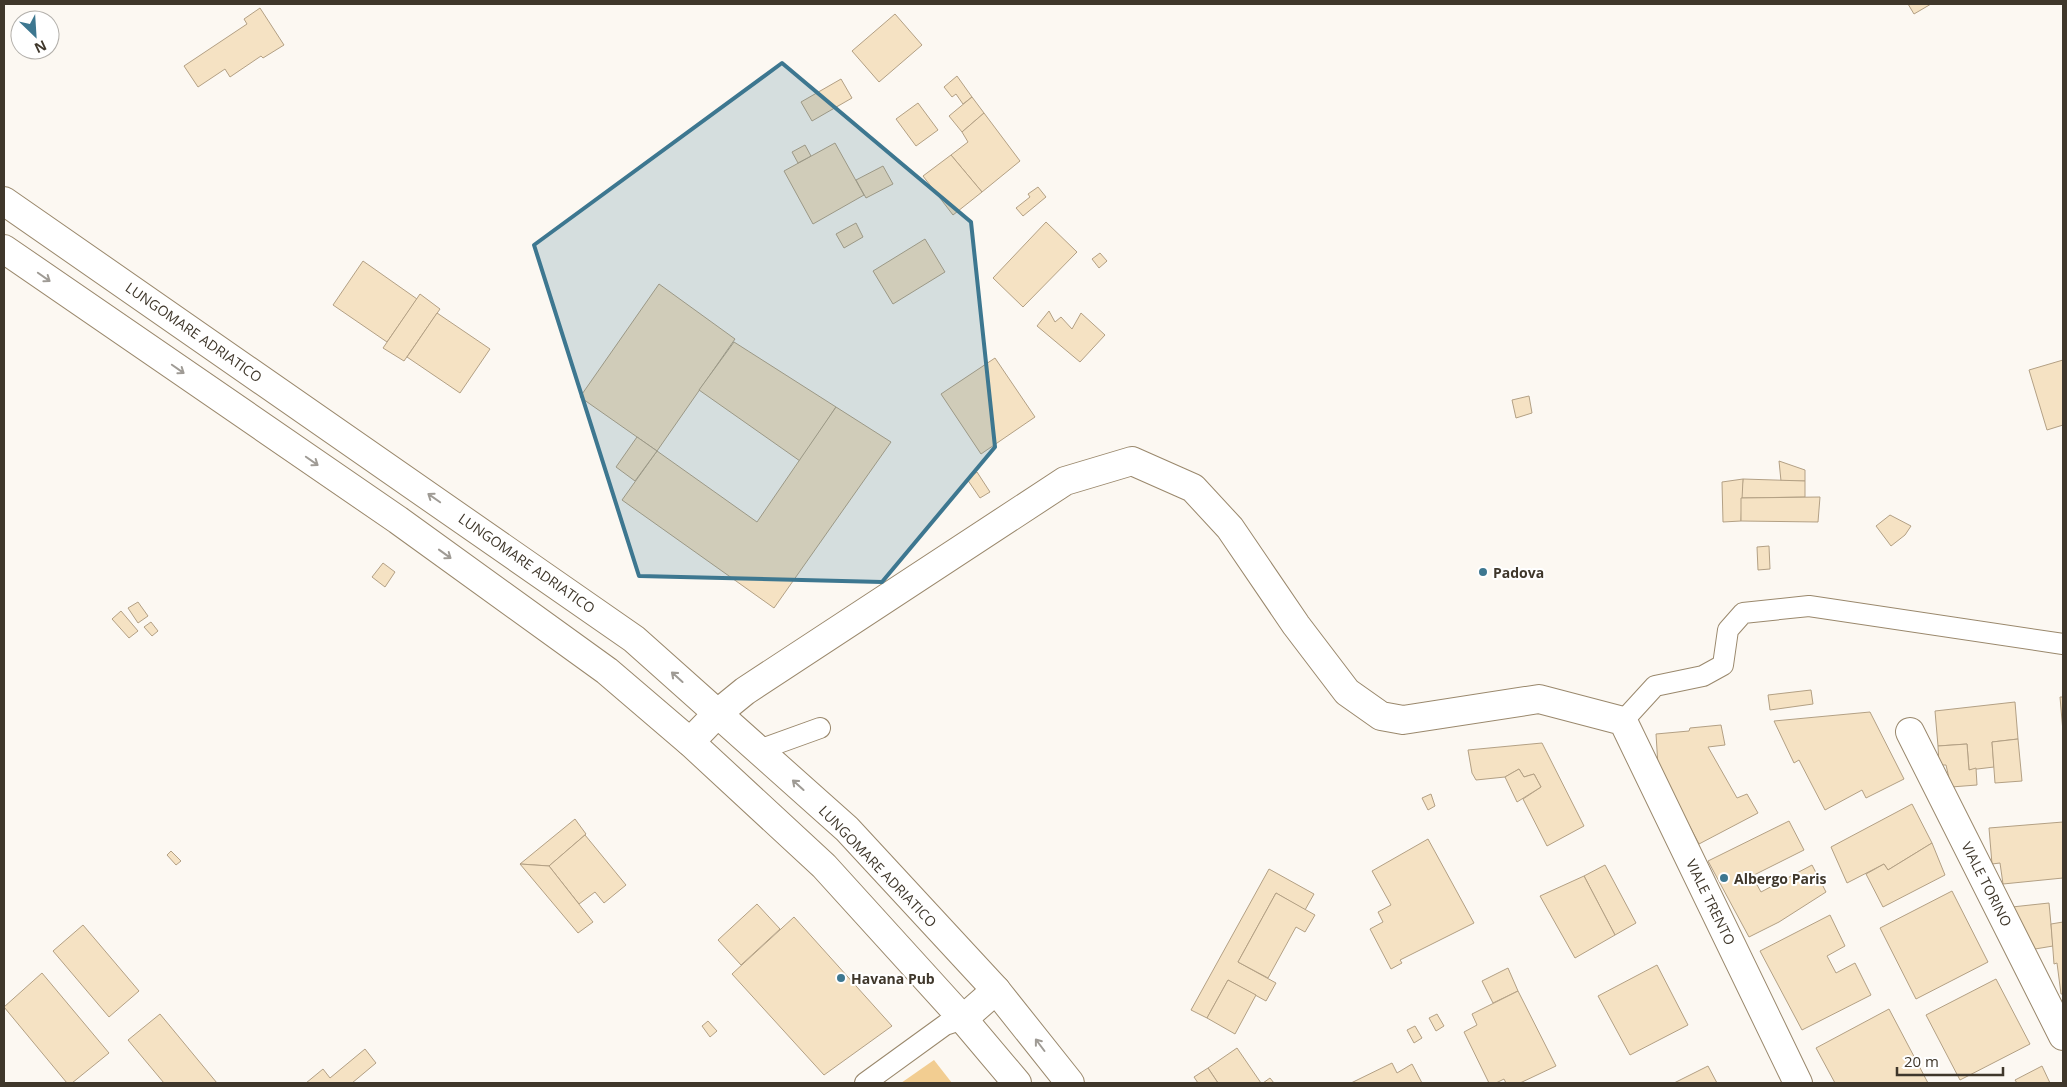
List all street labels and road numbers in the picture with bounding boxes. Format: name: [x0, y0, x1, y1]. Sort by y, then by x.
street label: LUNGOMARE ADRIATICO: [122, 278, 266, 386]
street label: LUNGOMARE ADRIATICO: [455, 509, 599, 617]
street label: LUNGOMARE ADRIATICO: [815, 801, 941, 931]
street label: VIALE TORINO: [1958, 839, 2016, 930]
street label: VIALE TRENTO: [1682, 856, 1740, 948]

